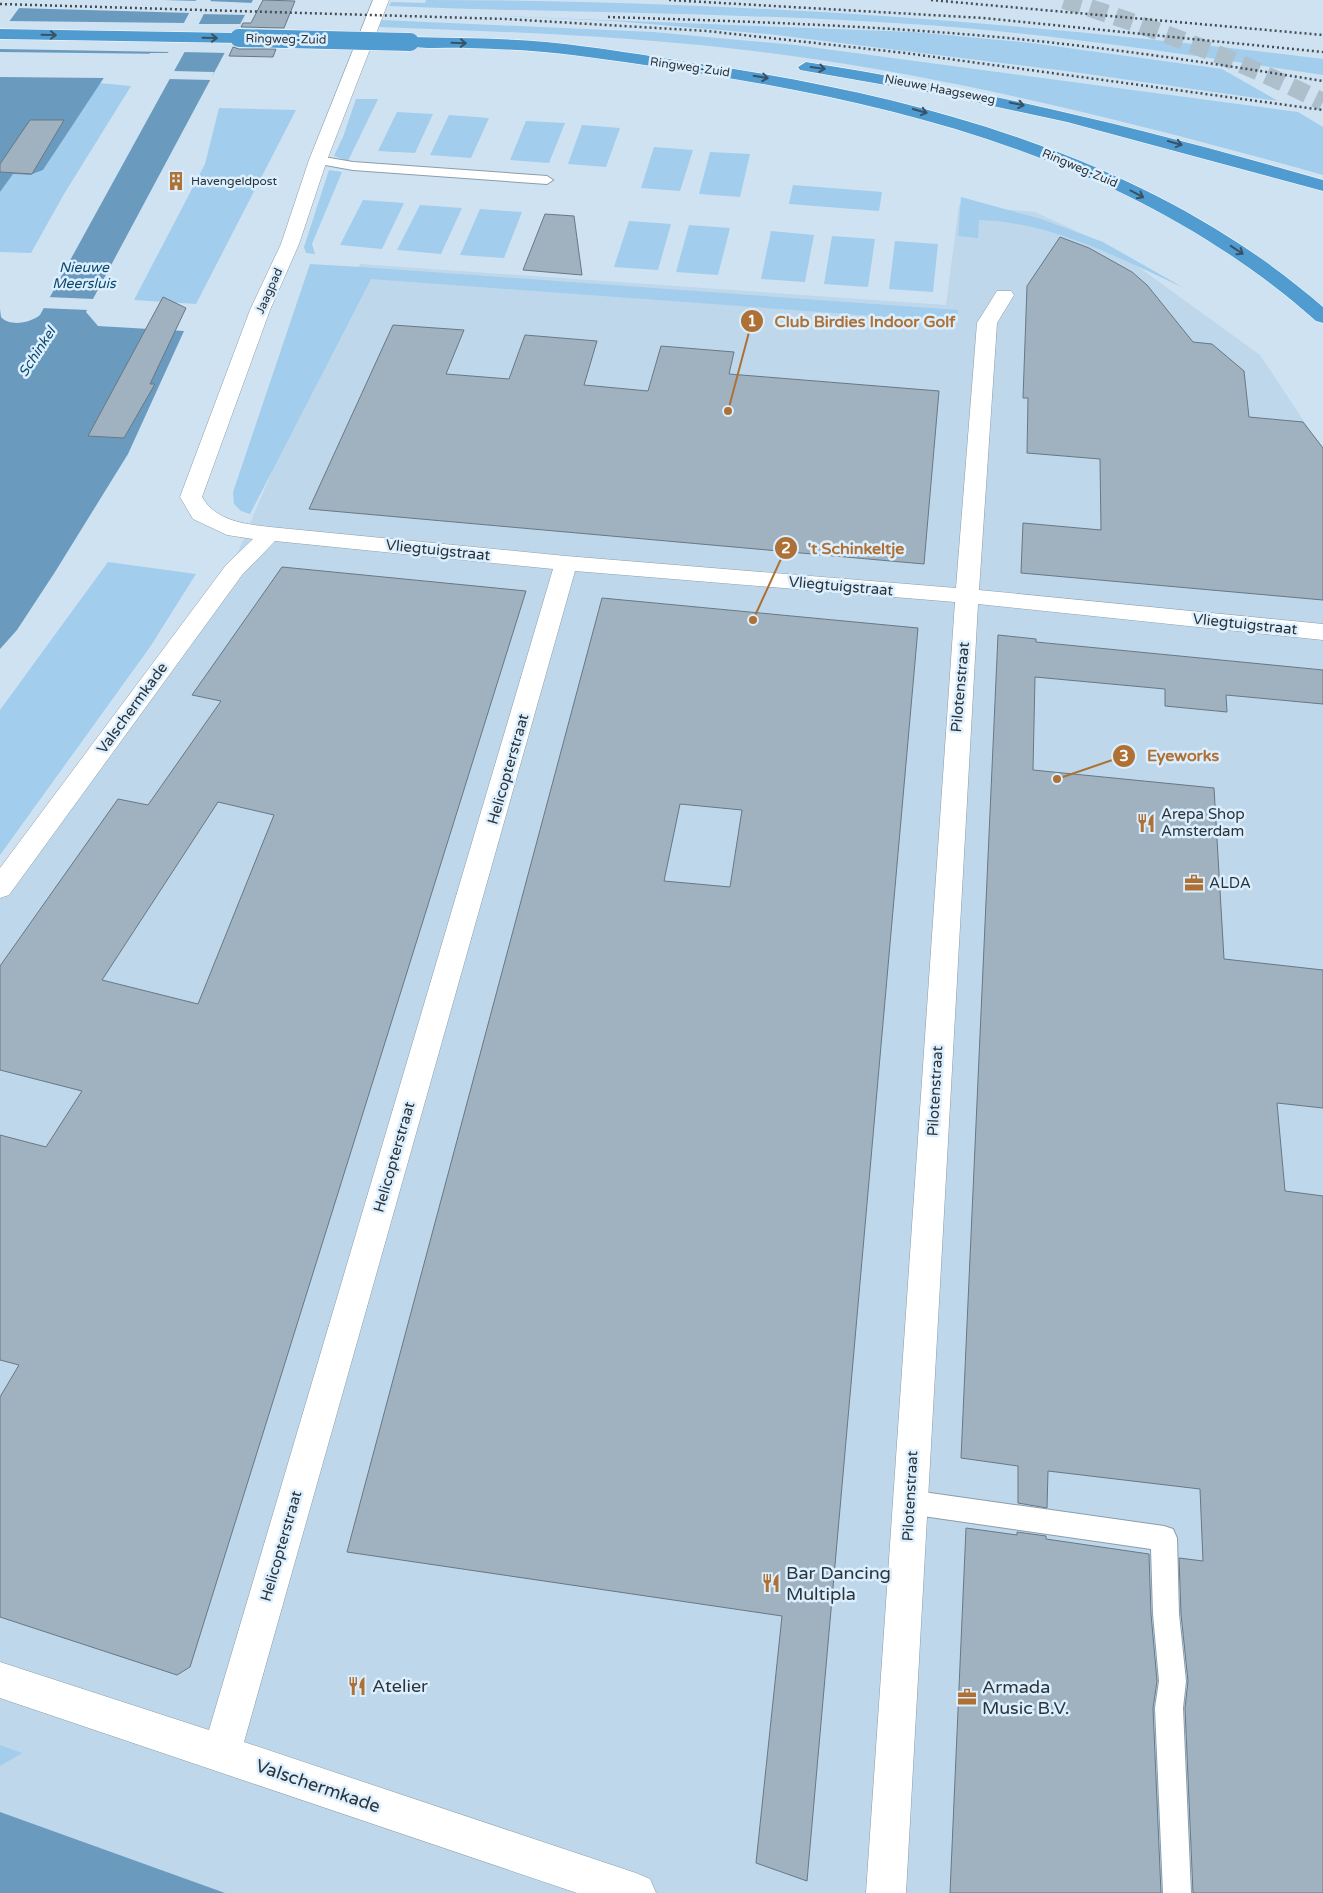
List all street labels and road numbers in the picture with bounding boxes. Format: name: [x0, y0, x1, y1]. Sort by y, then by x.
street label: Ringweg-Zuid: [246, 31, 326, 47]
street label: Ringweg-Zuid: [649, 54, 731, 80]
street label: Nieuwe Haagseweg: [884, 71, 996, 107]
street label: Ringweg-Zuid: [1040, 146, 1120, 190]
street label: Jaagpad: [253, 266, 285, 316]
street label: Vliegtuigstraat: [385, 536, 491, 564]
street label: Vliegtuigstraat: [788, 572, 894, 600]
street label: Vliegtuigstraat: [1192, 610, 1298, 638]
street label: Pilotenstraat: [947, 641, 973, 733]
street label: Valschermkade: [93, 659, 171, 757]
street label: Helicopterstraat: [484, 711, 532, 826]
street label: Pilotenstraat: [924, 1045, 946, 1137]
street label: Helicopterstraat: [370, 1099, 418, 1214]
street label: Pilotenstraat: [899, 1450, 921, 1542]
street label: Helicopterstraat: [257, 1488, 305, 1603]
street label: Valschermkade: [253, 1754, 383, 1818]

